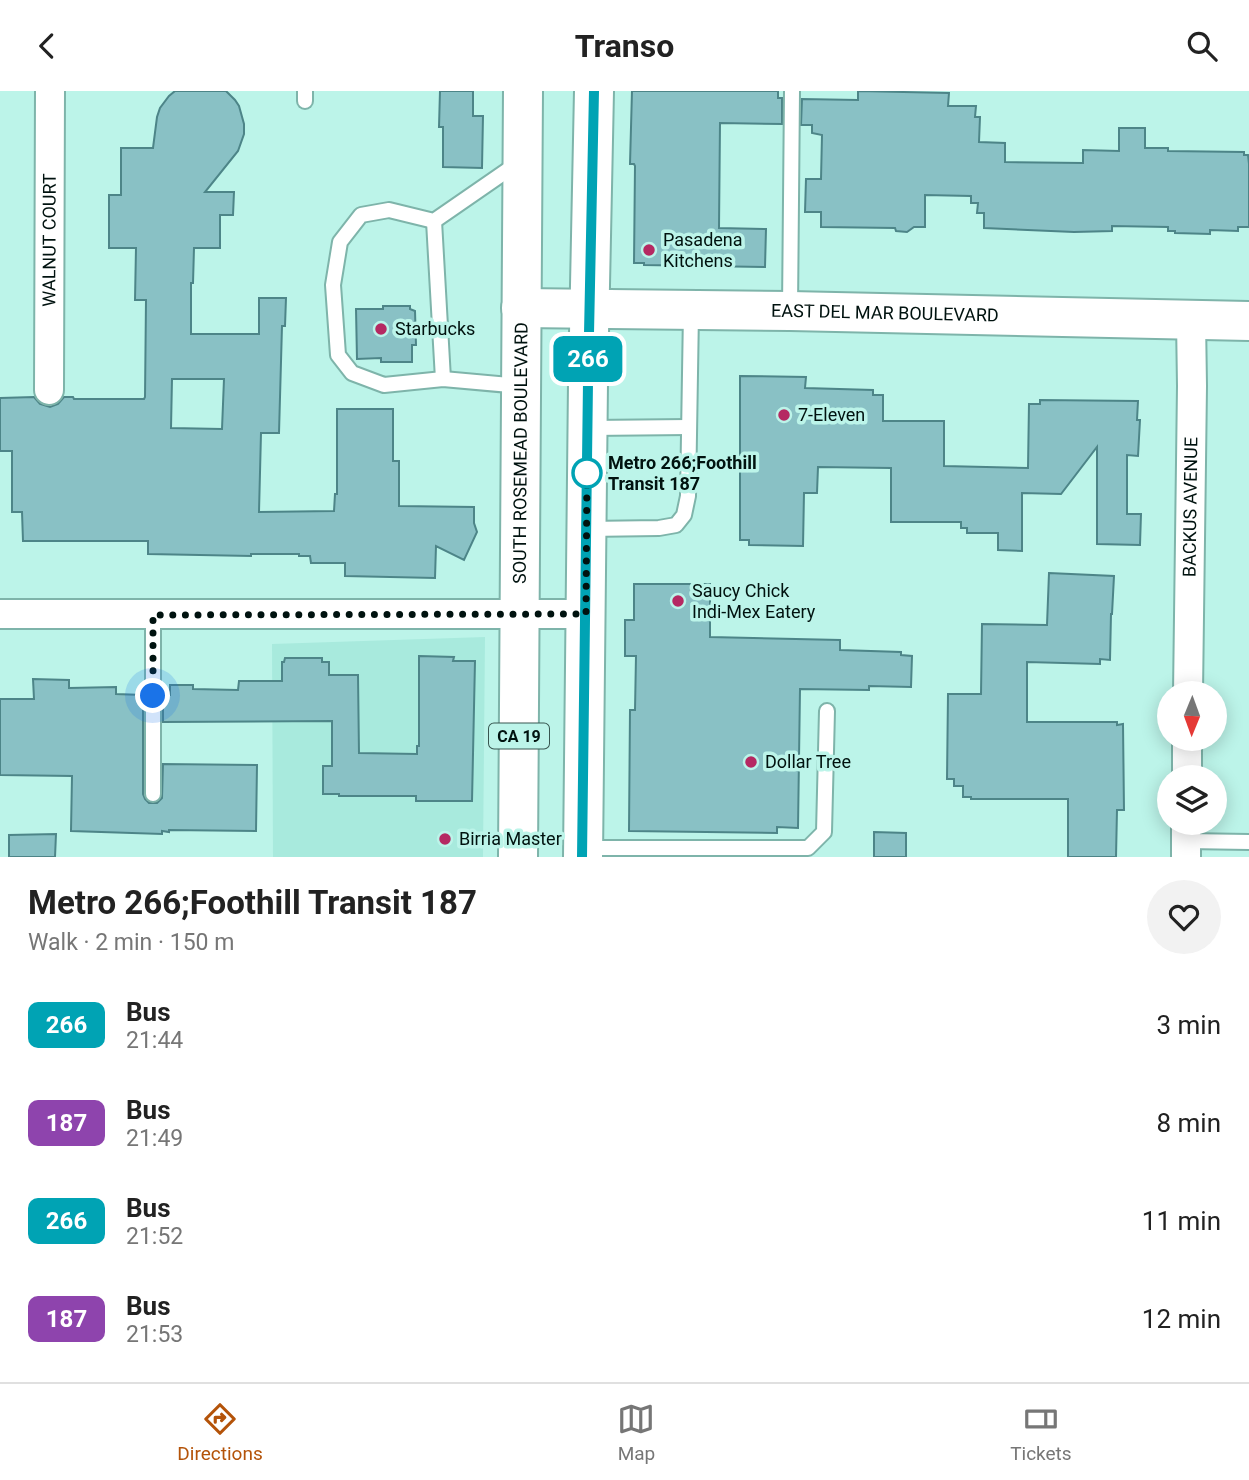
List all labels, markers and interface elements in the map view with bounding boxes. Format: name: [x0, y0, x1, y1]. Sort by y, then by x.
icon: back: [28, 27, 66, 65]
text: Transo: [575, 27, 674, 65]
icon: search: [1183, 27, 1221, 65]
street label: WALNUT COURT: [38, 173, 60, 307]
place label: Pasadena Kitchens: [663, 229, 743, 271]
marker: Pasadena Kitchens: [641, 242, 657, 258]
street label: EAST DEL MAR BOULEVARD: [771, 300, 999, 326]
place label: Starbucks: [395, 318, 475, 339]
marker: Starbucks: [373, 321, 389, 337]
street label: SOUTH ROSEMEAD BOULEVARD: [509, 322, 531, 584]
line badge: 266: [548, 336, 628, 382]
text: 266: [567, 345, 609, 373]
place label: 7-Eleven: [798, 404, 865, 425]
marker: 7-Eleven: [776, 407, 792, 423]
street label: BACKUS AVENUE: [1179, 437, 1201, 577]
place label: Metro 266;Foothill Transit 187: [608, 452, 757, 494]
marker: Metro 266;Foothill Transit 187: [572, 458, 602, 488]
place label: Saucy Chick Indi-Mex Eatery: [692, 580, 816, 622]
marker: Saucy Chick Indi-Mex Eatery: [670, 593, 686, 609]
your location: [135, 678, 170, 713]
north arrow: [1157, 681, 1227, 751]
map controls: [1157, 681, 1227, 835]
road number: CA 19: [489, 723, 549, 749]
place label: Dollar Tree: [765, 751, 851, 772]
marker: Dollar Tree: [743, 754, 759, 770]
button: layers: [1157, 765, 1227, 835]
place label: Birria Master: [459, 828, 562, 849]
marker: Birria Master: [437, 831, 453, 847]
button: heart: [1147, 880, 1221, 954]
text: Metro 266;Foothill Transit 187: [28, 883, 477, 922]
text: Walk · 2 min · 150 m: [28, 929, 234, 956]
text: Bus: [126, 997, 171, 1027]
text: 3 min: [1156, 1010, 1221, 1040]
text: 266: [46, 1011, 87, 1039]
text: 21:44: [126, 1027, 183, 1054]
text: Bus: [126, 1095, 171, 1125]
text: 8 min: [1156, 1108, 1221, 1138]
text: 187: [46, 1109, 87, 1137]
text: 21:49: [126, 1125, 183, 1152]
text: Bus: [126, 1193, 171, 1223]
text: 11 min: [1142, 1206, 1221, 1236]
text: 266: [46, 1207, 87, 1235]
text: 21:52: [126, 1223, 183, 1250]
text: Bus: [126, 1291, 171, 1321]
text: 12 min: [1142, 1304, 1221, 1334]
text: 187: [46, 1305, 87, 1333]
text: 21:53: [126, 1321, 183, 1348]
tab: Directions: [177, 1400, 263, 1465]
tab: Map: [617, 1400, 655, 1465]
tab: Tickets: [1010, 1400, 1072, 1465]

